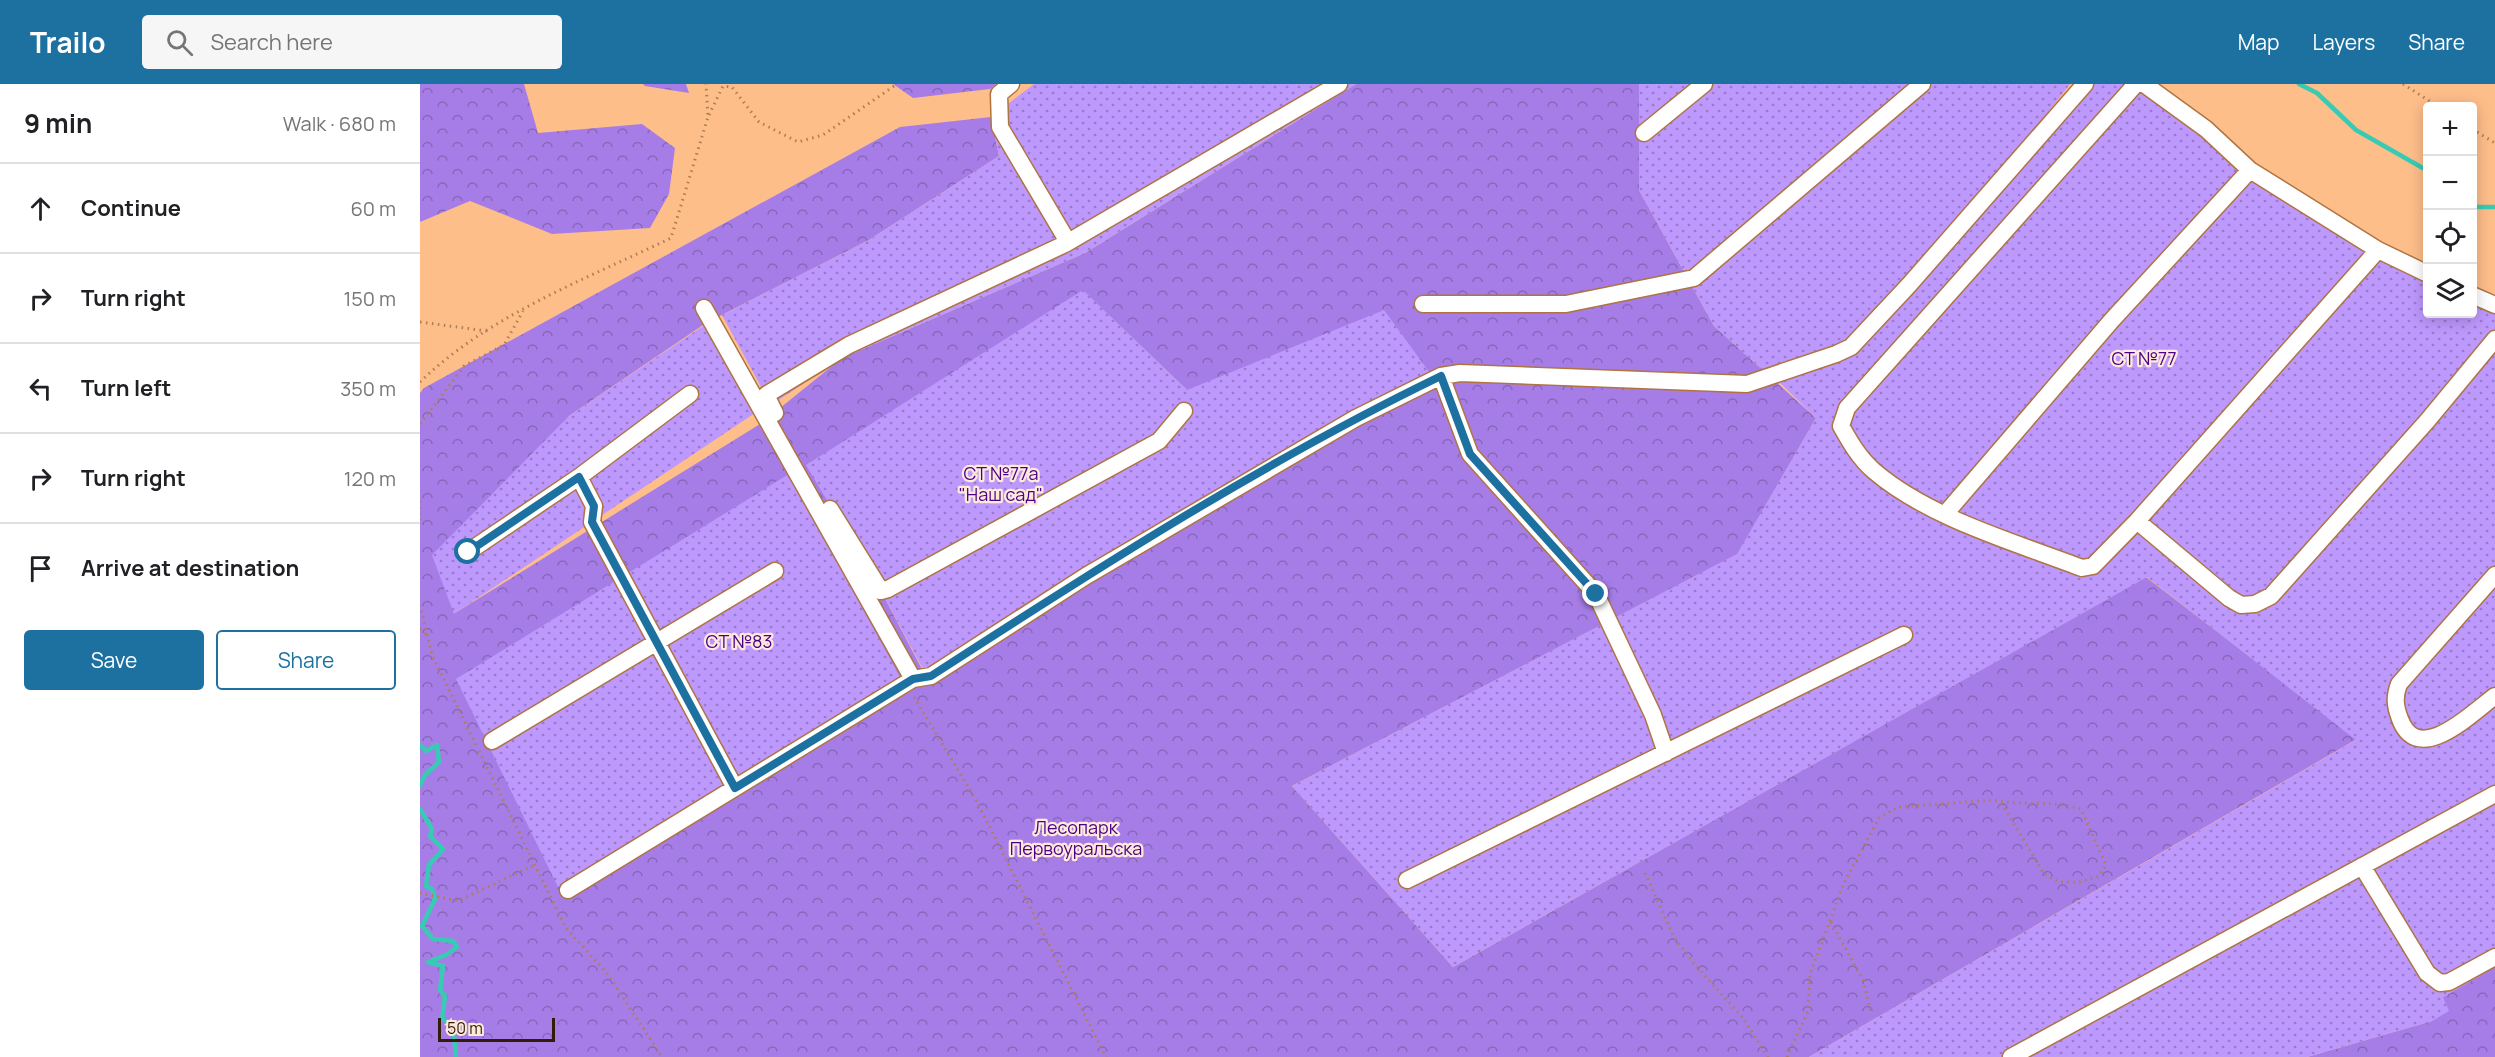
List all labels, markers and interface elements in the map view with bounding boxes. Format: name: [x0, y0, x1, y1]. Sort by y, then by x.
search box: [142, 15, 562, 69]
text: Trailo: [30, 23, 106, 61]
icon: search: [163, 26, 196, 59]
text: Search here: [211, 27, 333, 57]
text: Map: [2238, 28, 2279, 56]
text: Layers: [2312, 28, 2375, 56]
text: Share: [2408, 28, 2465, 56]
map controls: [2423, 102, 2477, 318]
button: +: [2423, 102, 2477, 156]
text: 9 min: [24, 105, 92, 141]
text: Walk · 680 m: [283, 110, 396, 137]
button: −: [2423, 156, 2477, 210]
icon: ahead: [24, 192, 57, 225]
text: Continue: [81, 193, 181, 223]
text: 60 m: [350, 195, 396, 222]
button: locate: [2423, 210, 2477, 264]
button: layers: [2423, 264, 2477, 318]
icon: right: [24, 282, 57, 315]
text: Turn right: [81, 283, 186, 313]
text: 150 m: [343, 285, 396, 312]
park label: СТ №77: [2111, 346, 2177, 370]
icon: left: [24, 372, 57, 405]
text: Turn left: [81, 373, 171, 403]
text: 350 m: [340, 375, 396, 402]
park label: СТ №77а "Наш сад": [959, 461, 1043, 506]
icon: right: [24, 462, 57, 495]
text: Turn right: [81, 463, 186, 493]
text: 120 m: [344, 465, 396, 492]
route start: [454, 538, 480, 564]
icon: arrive: [24, 552, 57, 585]
text: Arrive at destination: [81, 553, 299, 583]
route end: [1582, 580, 1608, 606]
park label: СТ №83: [706, 629, 773, 653]
button: Save: [24, 630, 204, 690]
button: Share: [216, 630, 396, 690]
park label: Лесопарк Первоуральска: [1010, 815, 1142, 860]
scale bar: [438, 1015, 555, 1042]
text: 50 m: [447, 1017, 483, 1039]

